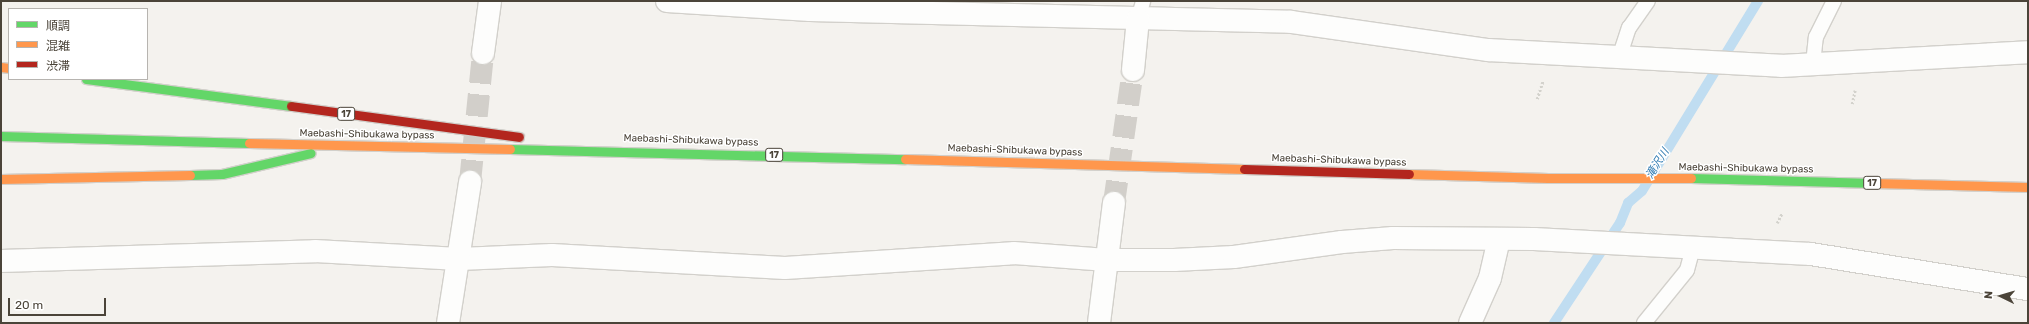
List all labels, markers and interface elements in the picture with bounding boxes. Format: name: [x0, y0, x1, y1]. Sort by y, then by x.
legend: [8, 8, 148, 80]
text: 順調: [46, 19, 70, 33]
text: 混雑: [46, 39, 70, 53]
text: 渋滞: [46, 59, 70, 73]
road number: 17: [337, 107, 355, 121]
street label: Maebashi-Shibukawa bypass: [299, 128, 435, 142]
street label: Maebashi-Shibukawa bypass: [623, 133, 759, 149]
street label: Maebashi-Shibukawa bypass: [947, 143, 1083, 159]
water label: 滝沢川: [1644, 147, 1672, 181]
road number: 17: [765, 148, 783, 162]
street label: Maebashi-Shibukawa bypass: [1271, 153, 1407, 169]
street label: Maebashi-Shibukawa bypass: [1678, 162, 1814, 176]
road number: 17: [1863, 176, 1881, 190]
north arrow: [1981, 276, 2021, 316]
scale bar: [10, 290, 108, 316]
text: N: [1982, 290, 1995, 299]
text: 20 m: [15, 298, 43, 312]

